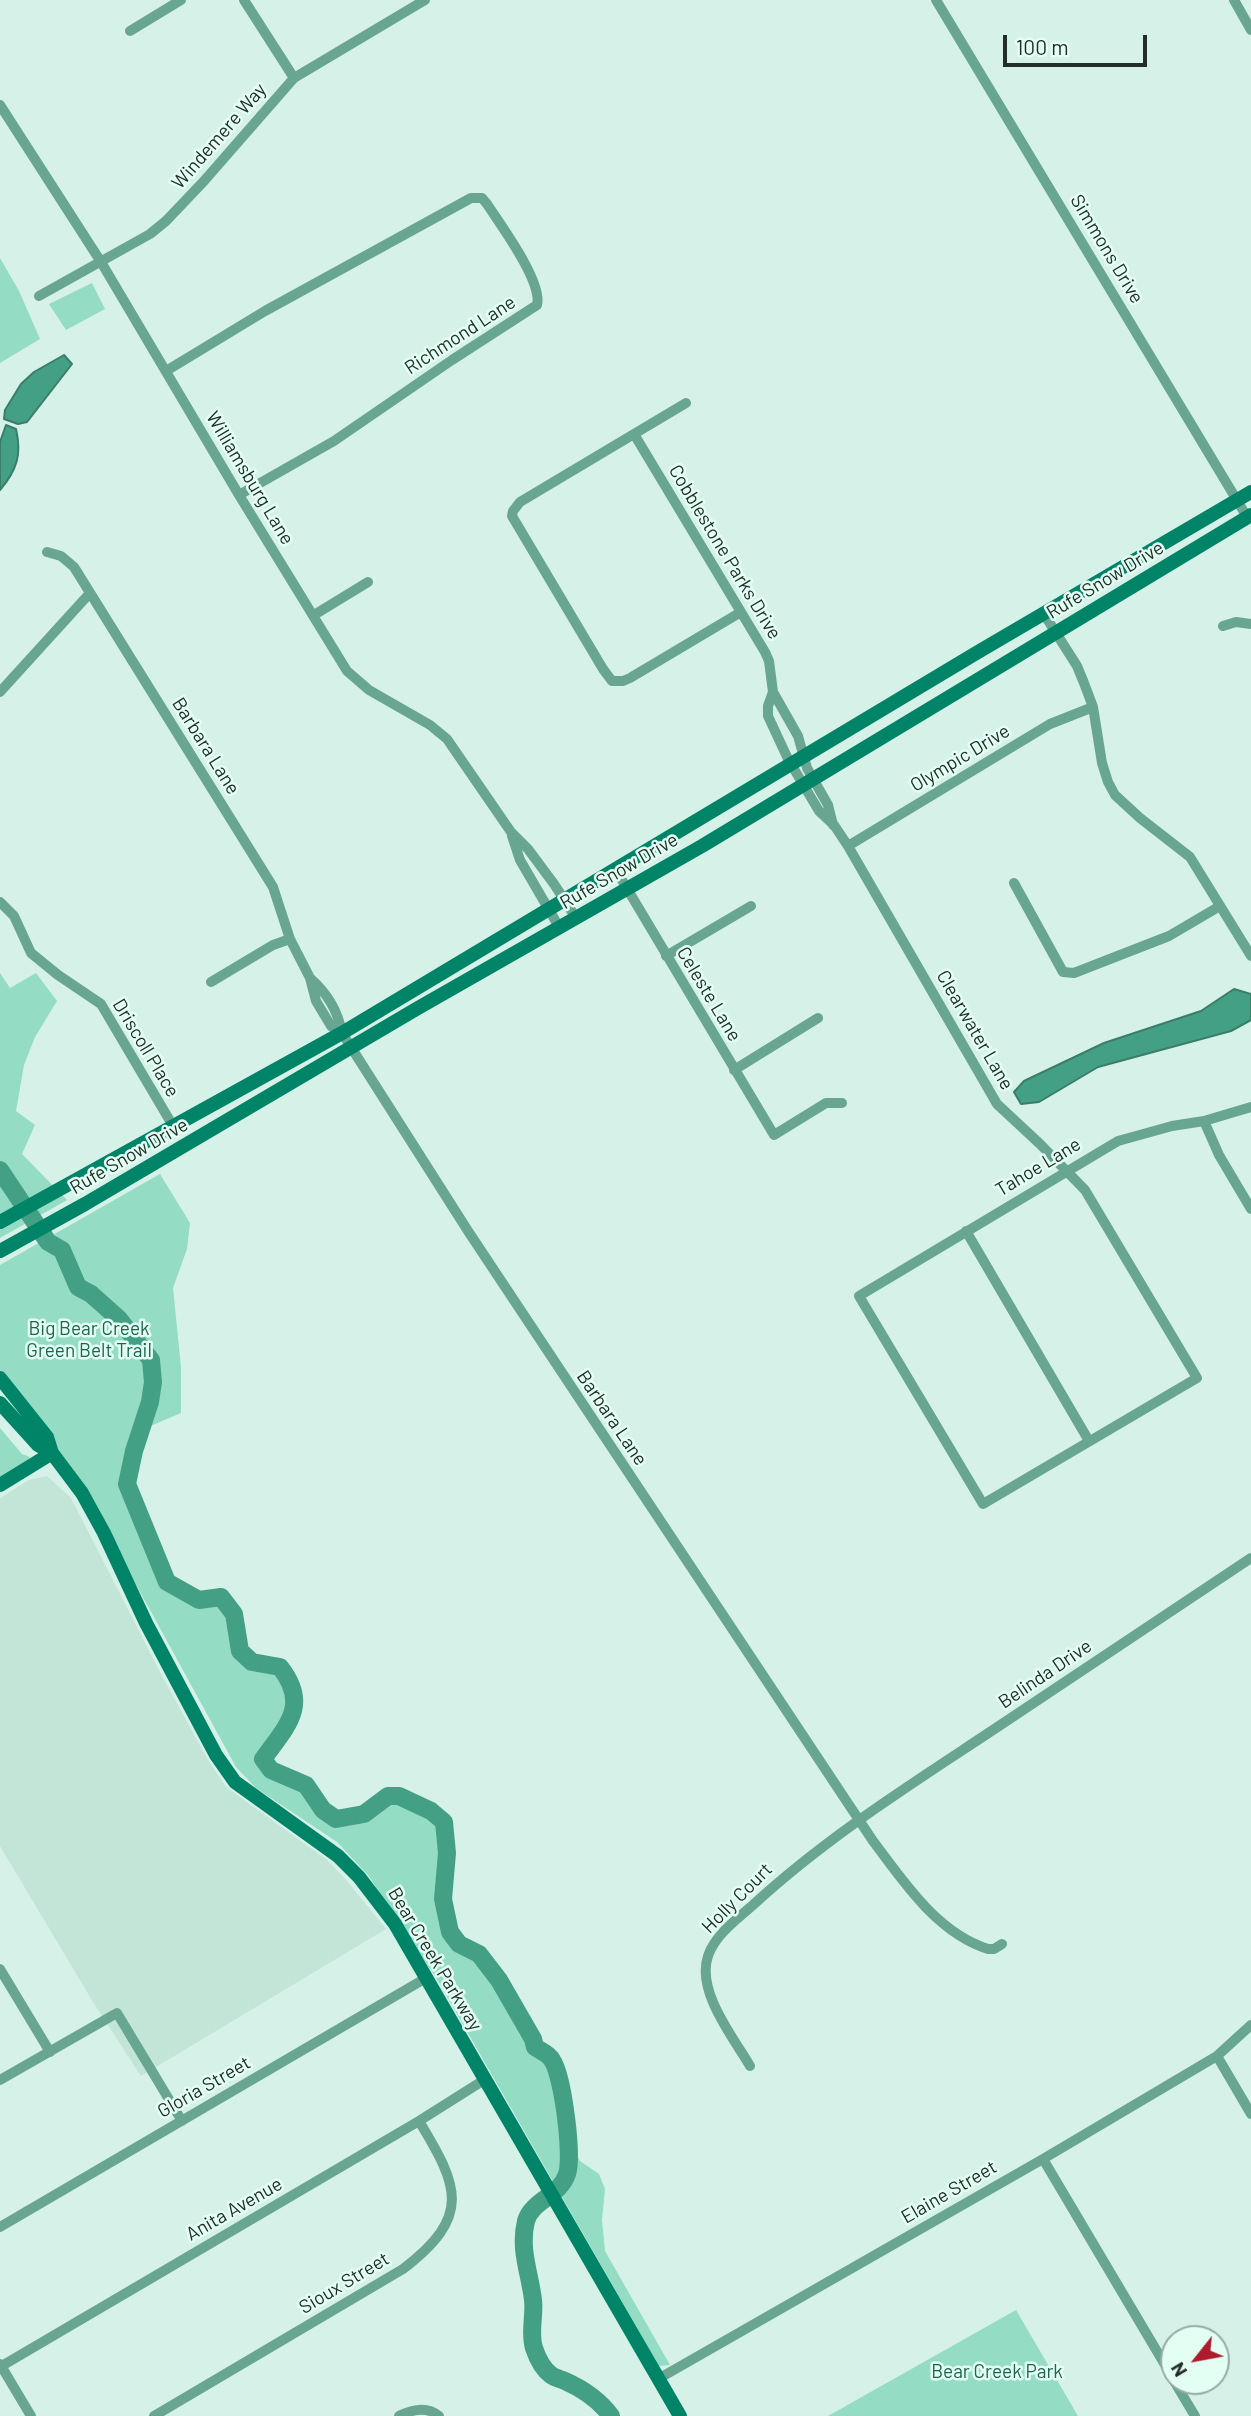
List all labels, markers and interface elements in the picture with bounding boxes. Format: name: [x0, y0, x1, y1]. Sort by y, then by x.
scale bar: [1006, 21, 1150, 65]
text: 100 m: [1016, 34, 1069, 59]
street label: Windemere Way: [167, 78, 271, 194]
street label: Simmons Drive: [1066, 190, 1148, 308]
street label: Richmond Lane: [400, 291, 520, 379]
street label: Williamsburg Lane: [201, 407, 299, 549]
street label: Cobblestone Parks Drive: [664, 461, 786, 643]
street label: Rufe Snow Drive: [1042, 536, 1168, 624]
street label: Barbara Lane: [167, 693, 245, 799]
street label: Olympic Drive: [906, 719, 1014, 797]
street label: Rufe Snow Drive: [556, 828, 682, 914]
street label: Celeste Lane: [672, 943, 746, 1045]
street label: Clearwater Lane: [932, 966, 1018, 1094]
street label: Driscoll Place: [108, 995, 184, 1101]
street label: Rufe Snow Drive: [66, 1113, 192, 1199]
street label: Tahoe Lane: [991, 1133, 1085, 1201]
park label: Big Bear Creek Green Belt Trail: [26, 1318, 152, 1362]
street label: Barbara Lane: [572, 1366, 652, 1470]
street label: Belinda Drive: [994, 1634, 1096, 1714]
street label: Holly Court: [697, 1858, 777, 1938]
street label: Bear Creek Parkway: [383, 1883, 487, 2035]
street label: Gloria Street: [153, 2051, 255, 2123]
street label: Elaine Street: [897, 2156, 1001, 2228]
street label: Anita Avenue: [182, 2172, 286, 2246]
street label: Sioux Street: [295, 2247, 393, 2319]
north arrow: [1160, 2325, 1230, 2395]
text: N: [1165, 2359, 1191, 2381]
park label: Bear Creek Park: [931, 2361, 1063, 2383]

